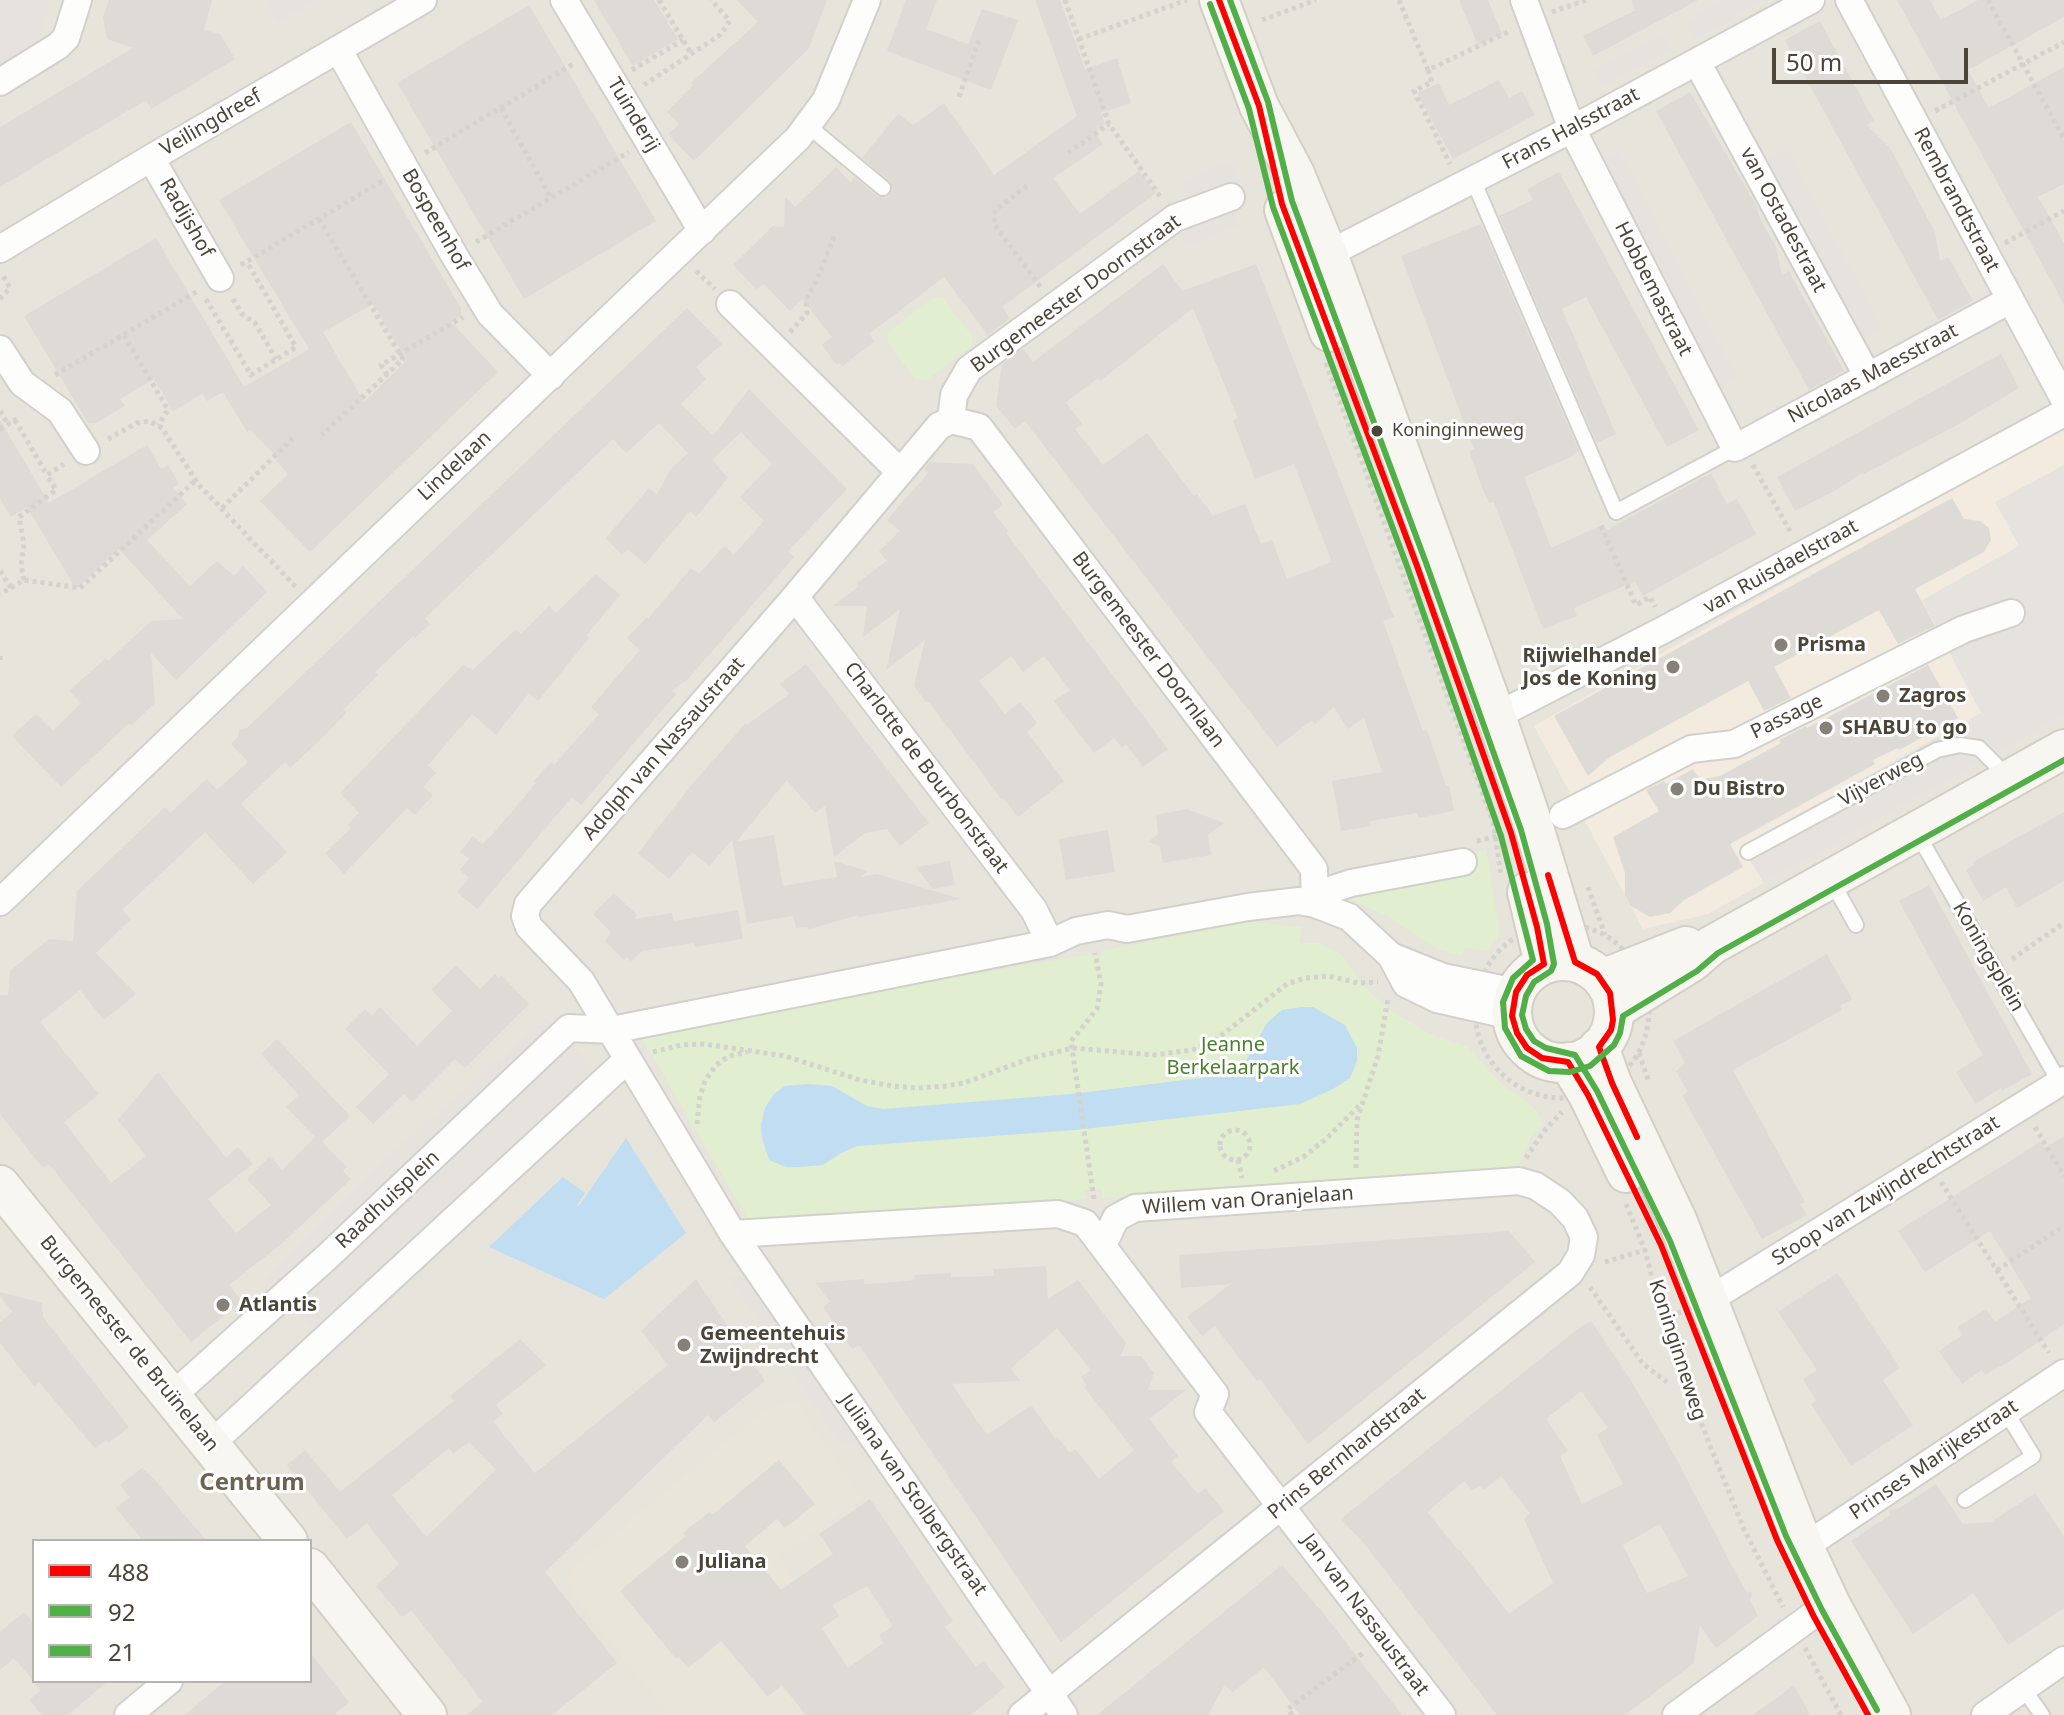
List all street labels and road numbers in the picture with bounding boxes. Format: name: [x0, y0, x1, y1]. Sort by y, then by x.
street label: Tuinderij: [602, 74, 664, 156]
street label: Frans Halsstraat: [1498, 83, 1644, 175]
street label: Veilingdreef: [156, 84, 266, 162]
street label: Rembrandtstraat: [1908, 124, 2004, 276]
street label: van Ostadestraat: [1735, 144, 1831, 296]
street label: Bospeenhof: [396, 165, 474, 275]
street label: Radijshof: [154, 174, 218, 262]
street label: Burgemeester Doornstraat: [966, 210, 1186, 378]
street label: Hobbemastraat: [1609, 218, 1697, 360]
street label: Nicolaas Maesstraat: [1784, 319, 1962, 429]
street label: Lindelaan: [413, 426, 497, 506]
street label: van Ruisdaelstraat: [1700, 515, 1862, 619]
street label: Burgemeester Doornlaan: [1066, 547, 1230, 753]
street label: Adolph van Nassaustraat: [578, 653, 750, 845]
street label: Charlotte de Bourbonstraat: [839, 658, 1013, 878]
street label: Passage: [1747, 689, 1827, 745]
street label: Vijverweg: [1835, 748, 1927, 812]
street label: Koningsplein: [1947, 898, 2029, 1016]
street label: Stoop van Zwijndrechtstraat: [1768, 1111, 2004, 1271]
street label: Raadhuisplein: [331, 1146, 445, 1254]
street label: Willem van Oranjelaan: [1142, 1182, 1354, 1220]
street label: Burgemeester de Bruïnelaan: [34, 1231, 224, 1457]
street label: Koninginneweg: [1643, 1277, 1711, 1423]
street label: Prins Bernhardstraat: [1263, 1383, 1431, 1525]
street label: Juliana van Stolbergstraat: [834, 1389, 992, 1601]
street label: Prinses Marijkestraat: [1845, 1395, 2023, 1525]
street label: Jan van Nassaustraat: [1296, 1529, 1434, 1701]

